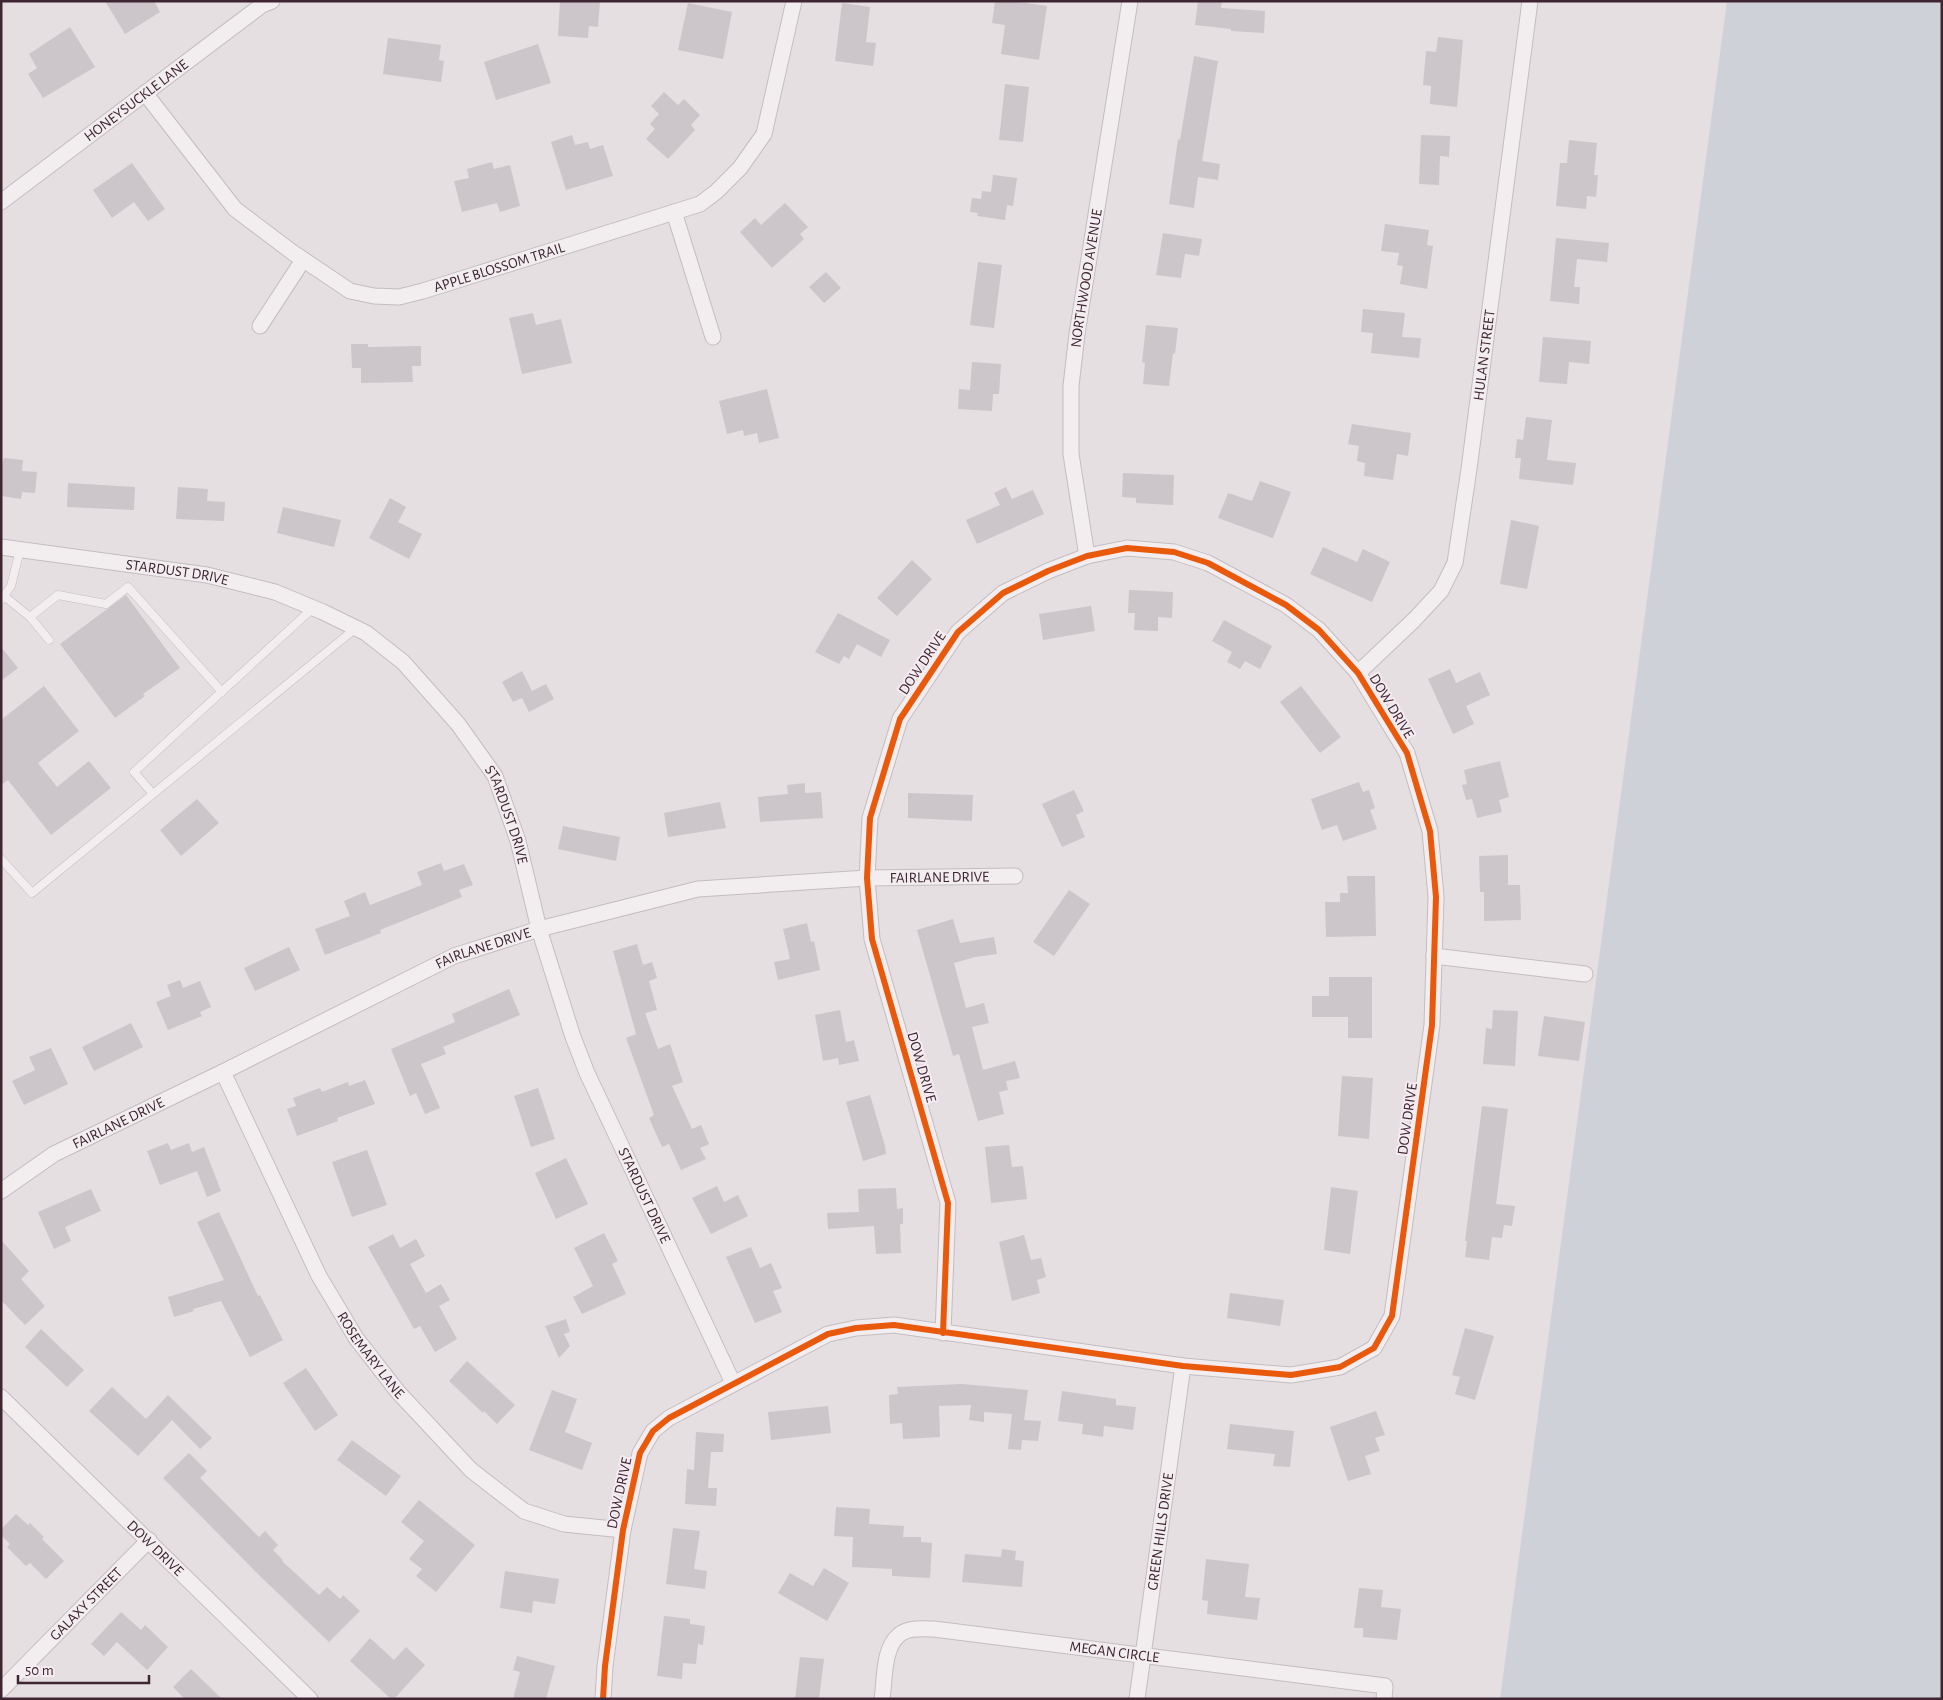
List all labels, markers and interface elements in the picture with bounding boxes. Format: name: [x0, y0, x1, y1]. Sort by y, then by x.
street label: HONEYSUCKLE LANE: [81, 57, 191, 144]
street label: NORTHWOOD AVENUE: [1068, 208, 1105, 348]
street label: APPLE BLOSSOM TRAIL: [432, 240, 567, 295]
street label: HULAN STREET: [1471, 308, 1498, 402]
street label: STARDUST DRIVE: [125, 557, 230, 588]
street label: DOW DRIVE: [896, 629, 949, 697]
street label: DOW DRIVE: [1367, 671, 1417, 741]
street label: STARDUST DRIVE: [482, 763, 530, 866]
street label: FAIRLANE DRIVE: [890, 869, 989, 886]
street label: FAIRLANE DRIVE: [433, 925, 532, 972]
street label: DOW DRIVE: [904, 1030, 939, 1104]
street label: DOW DRIVE: [1395, 1082, 1420, 1156]
street label: FAIRLANE DRIVE: [70, 1095, 166, 1152]
street label: STARDUST DRIVE: [615, 1145, 673, 1246]
street label: ROSEMARY LANE: [334, 1309, 407, 1402]
street label: DOW DRIVE: [605, 1456, 634, 1530]
street label: GREEN HILLS DRIVE: [1145, 1472, 1176, 1591]
street label: DOW DRIVE: [124, 1518, 186, 1579]
street label: GALAXY STREET: [47, 1564, 126, 1644]
street label: MEGAN CIRCLE: [1069, 1639, 1160, 1665]
scale bar: [18, 1652, 149, 1684]
text: 50 m: [25, 1663, 54, 1678]

